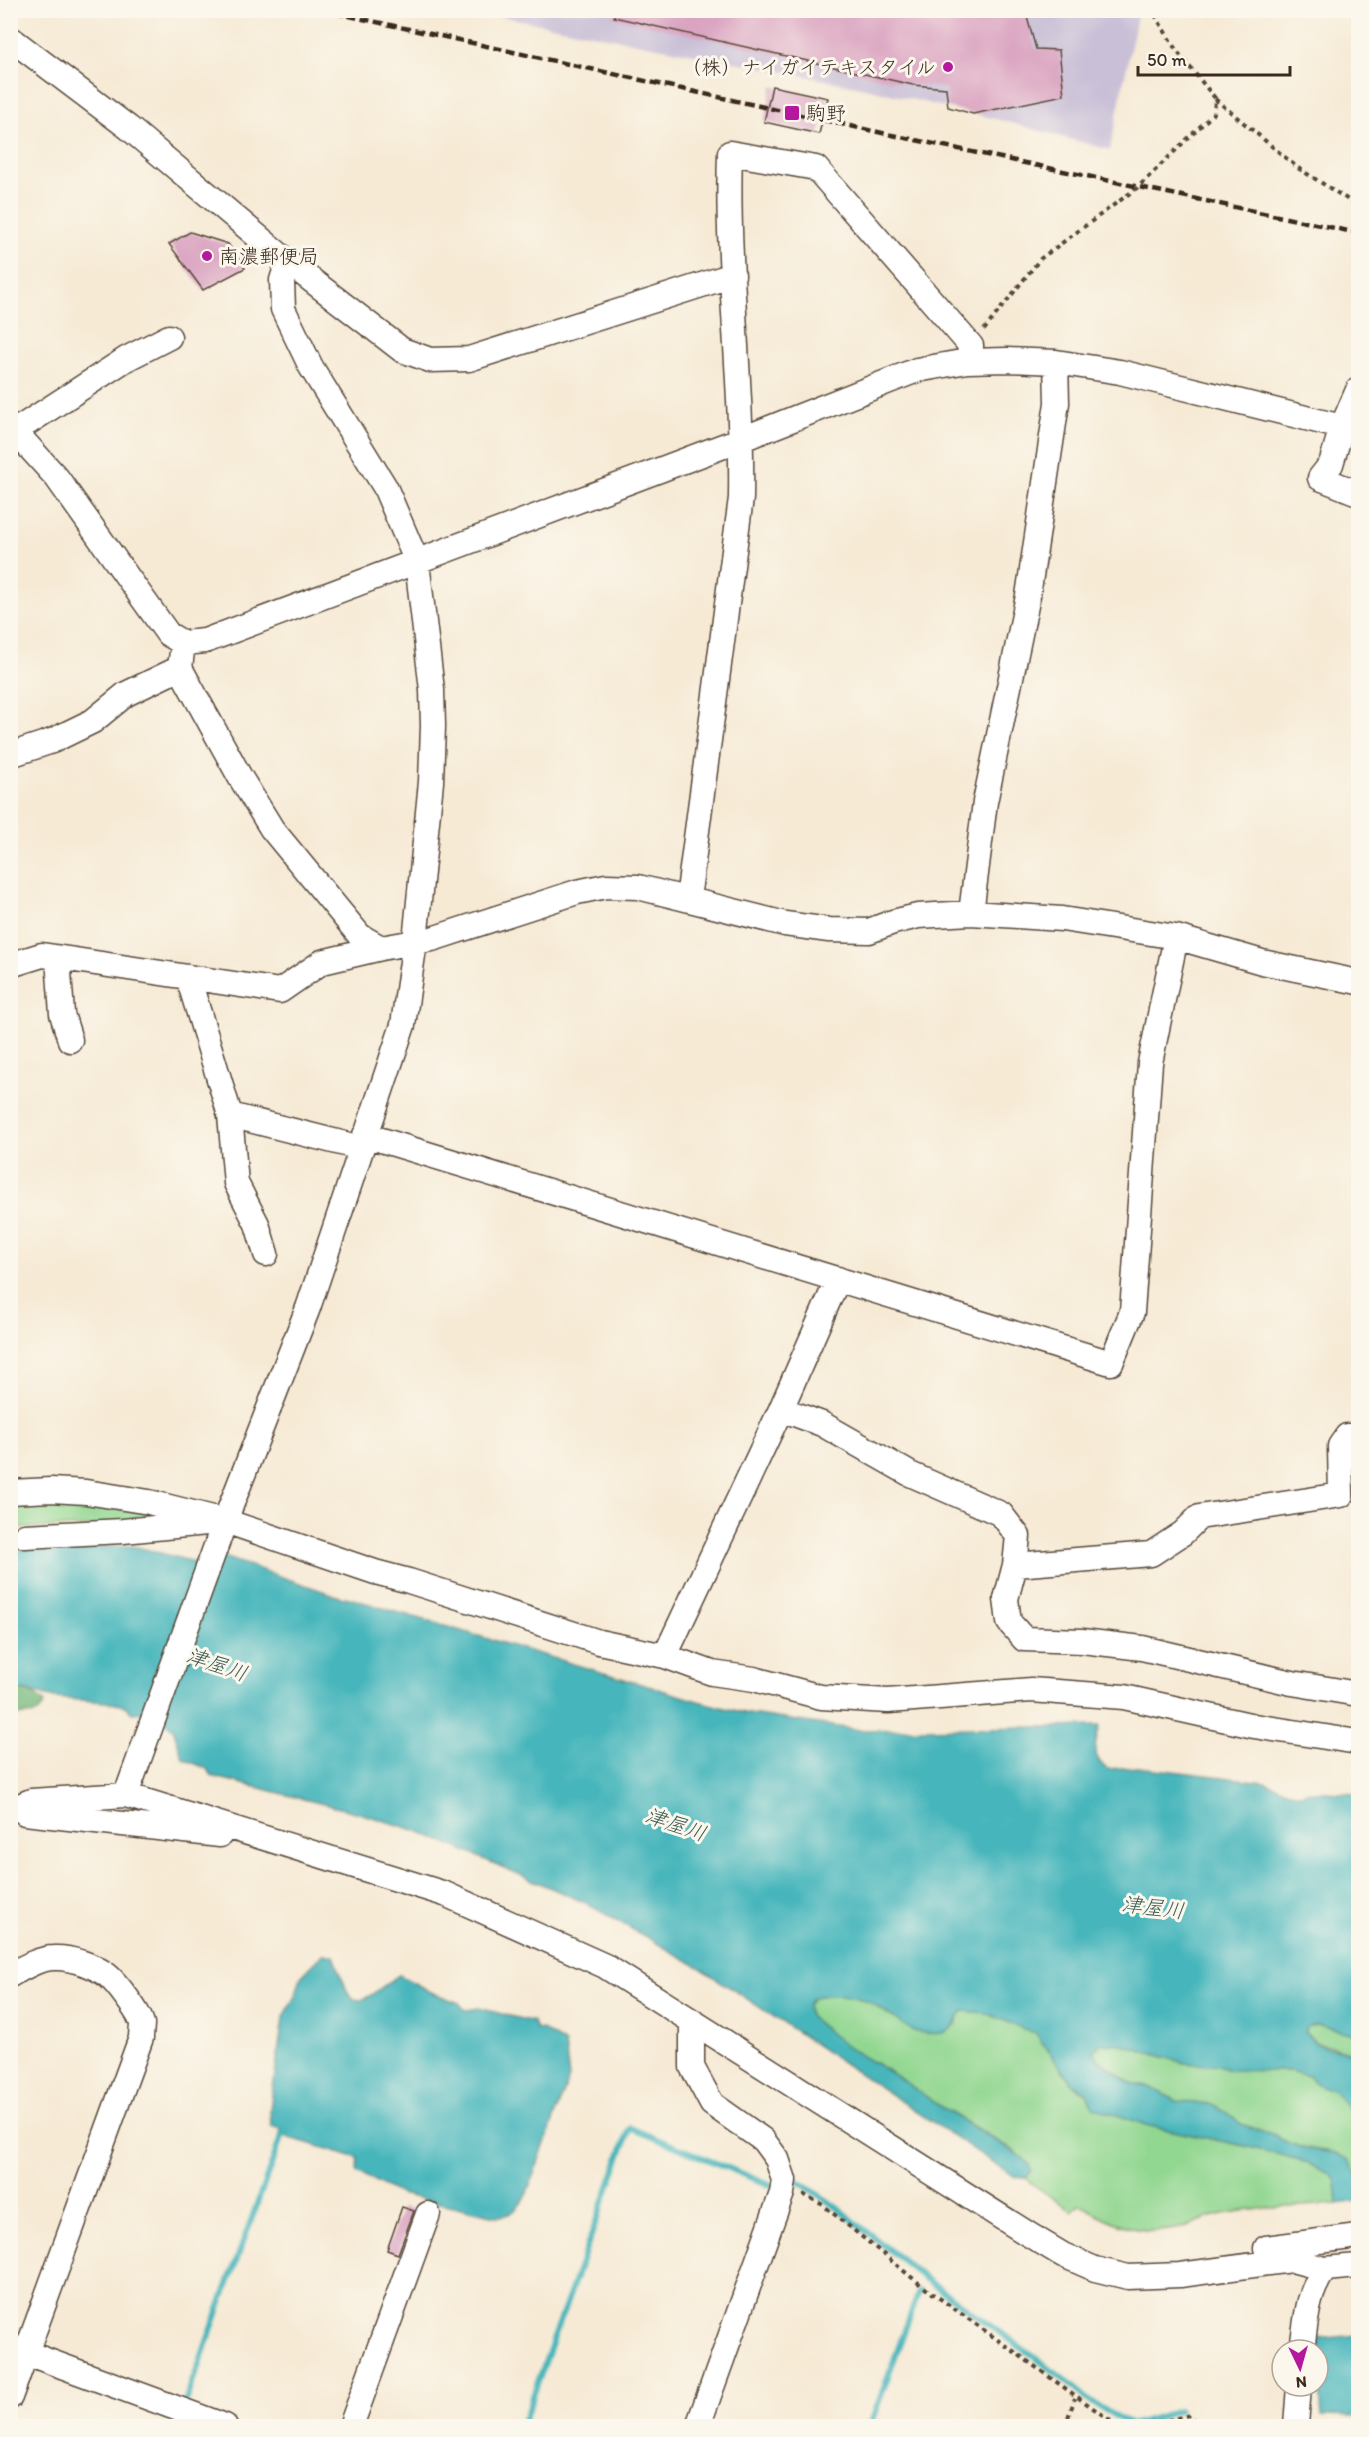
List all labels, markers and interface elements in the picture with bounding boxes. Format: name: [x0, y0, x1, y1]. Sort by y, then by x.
scale bar: [1138, 39, 1290, 77]
text: 50 m: [1147, 49, 1187, 71]
place label: （株）ナイガイテキスタイル: [681, 55, 936, 79]
marker: （株）ナイガイテキスタイル: [941, 60, 955, 74]
place label: 駒野: [806, 101, 846, 125]
marker: 駒野: [783, 104, 801, 122]
place label: 南濃郵便局: [219, 244, 319, 268]
marker: 南濃郵便局: [200, 249, 214, 263]
water label: 津屋川: [183, 1642, 251, 1686]
water label: 津屋川: [642, 1802, 710, 1846]
water label: 津屋川: [1120, 1891, 1186, 1923]
north arrow: [1270, 2338, 1330, 2398]
text: N: [1295, 2373, 1307, 2392]

